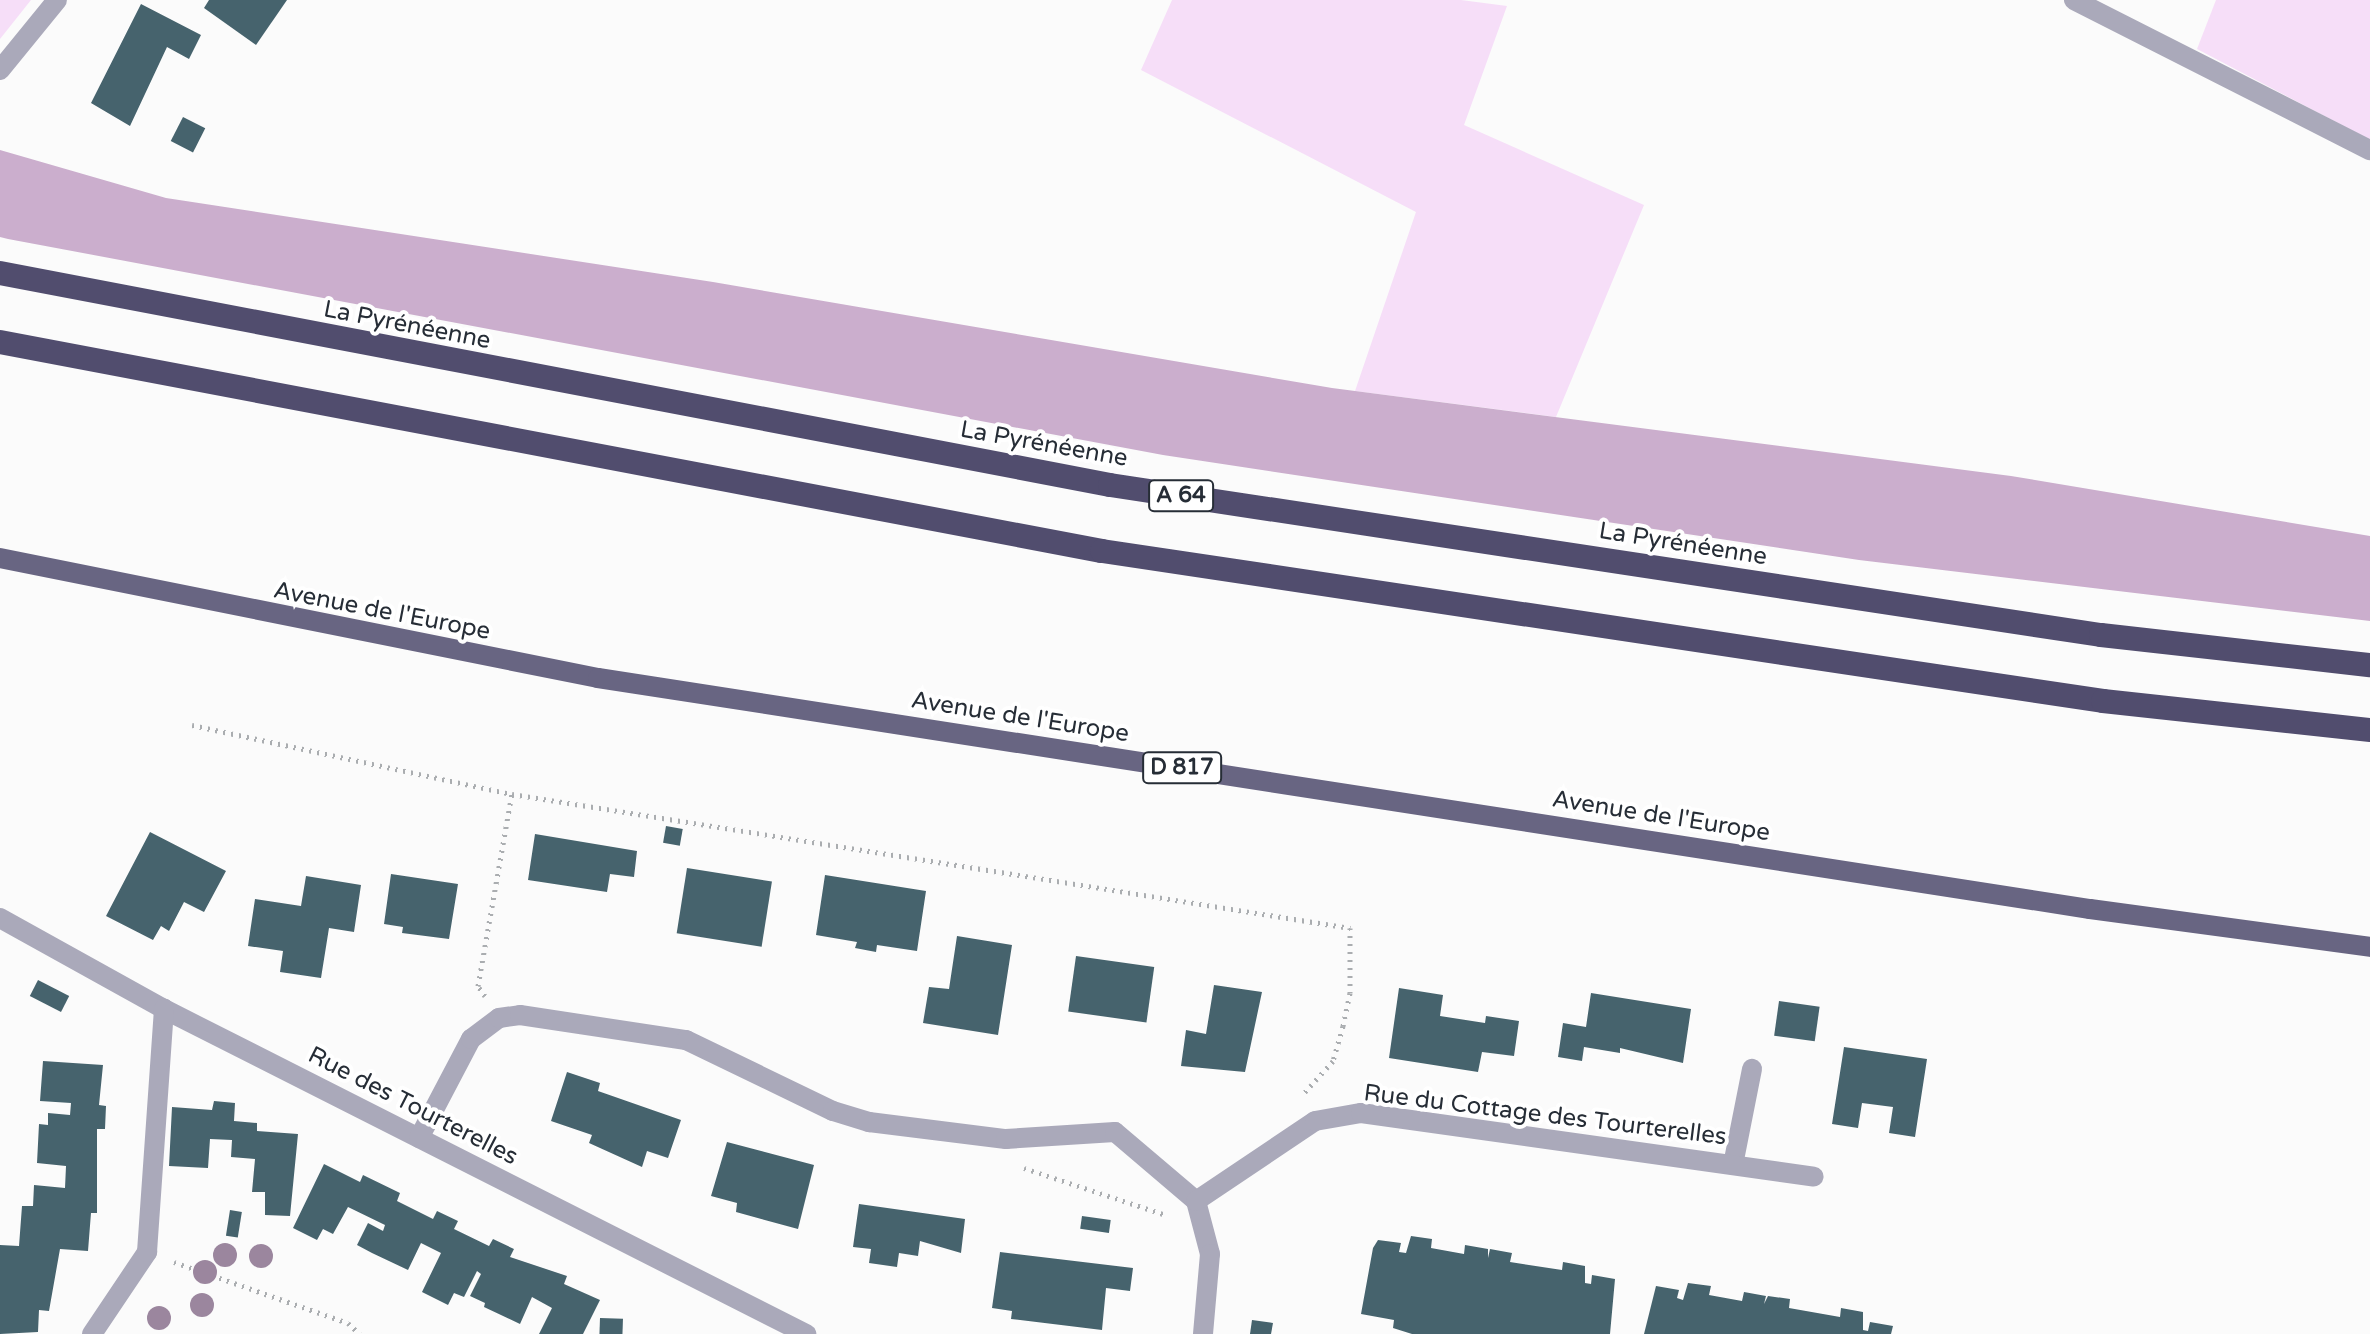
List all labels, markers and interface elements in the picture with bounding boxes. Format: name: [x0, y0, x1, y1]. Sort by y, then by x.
street label: La Pyrénéenne: [321, 295, 493, 355]
street label: La Pyrénéenne: [958, 415, 1130, 473]
road number: A 64: [1147, 478, 1215, 514]
street label: La Pyrénéenne: [1597, 517, 1769, 571]
street label: Avenue de l'Europe: [271, 576, 493, 646]
street label: Avenue de l'Europe: [909, 686, 1131, 748]
road number: D 817: [1142, 750, 1222, 786]
street label: Avenue de l'Europe: [1550, 785, 1772, 847]
street label: Rue des Tourterelles: [303, 1041, 523, 1171]
street label: Rue du Cottage des Tourterelles: [1362, 1078, 1728, 1152]

